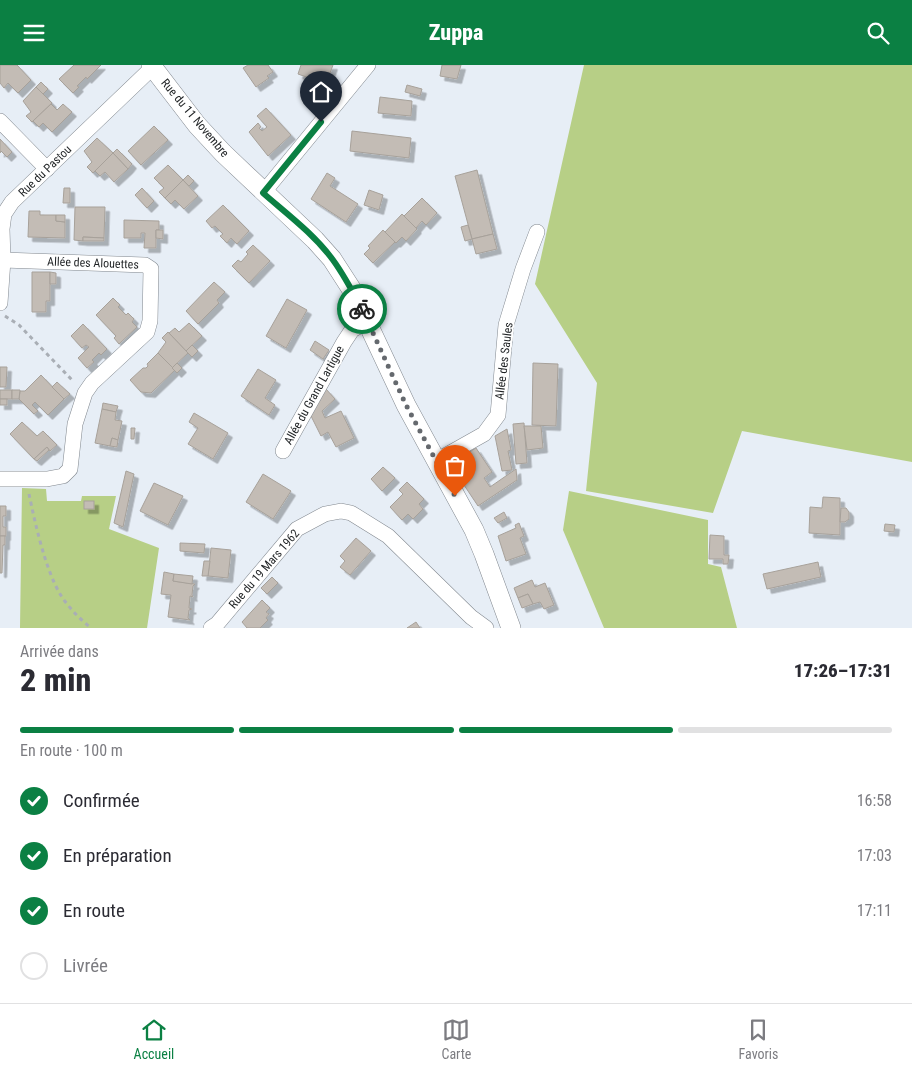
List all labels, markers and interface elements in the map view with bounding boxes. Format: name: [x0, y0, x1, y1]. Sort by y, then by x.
icon: menu: [20, 19, 48, 47]
icon: search: [864, 19, 892, 47]
text: Zuppa: [429, 20, 483, 45]
pin: [300, 71, 342, 122]
street label: Rue du 11 Novembre: [158, 76, 232, 160]
icon: home: [307, 78, 335, 106]
street label: Rue du Pastou: [16, 142, 75, 200]
street label: Allée des Alouettes: [47, 254, 139, 272]
courier: [337, 284, 387, 334]
icon: bike: [348, 295, 376, 323]
street label: Allée des Saules: [492, 322, 516, 400]
street label: Allée du Grand Lartigue: [281, 343, 347, 447]
pin: [434, 445, 476, 496]
icon: bag: [441, 452, 469, 480]
street label: Rue du 19 Mars 1962: [226, 527, 302, 611]
text: Arrivée dans: [20, 642, 99, 661]
text: 17:26–17:31: [794, 659, 892, 682]
text: 2 min: [20, 661, 91, 699]
text: En route · 100 m: [20, 741, 123, 760]
icon: check: [20, 787, 48, 815]
text: Confirmée: [63, 789, 140, 812]
text: 16:58: [857, 791, 892, 810]
icon: check: [20, 842, 48, 870]
text: En préparation: [63, 844, 172, 867]
text: 17:03: [857, 846, 892, 865]
icon: check: [20, 897, 48, 925]
text: En route: [63, 899, 125, 922]
text: 17:11: [857, 901, 892, 920]
text: Livrée: [63, 954, 108, 977]
tab: Accueil: [134, 1016, 174, 1062]
tab: Carte: [441, 1016, 471, 1062]
tab: Favoris: [739, 1016, 778, 1062]

